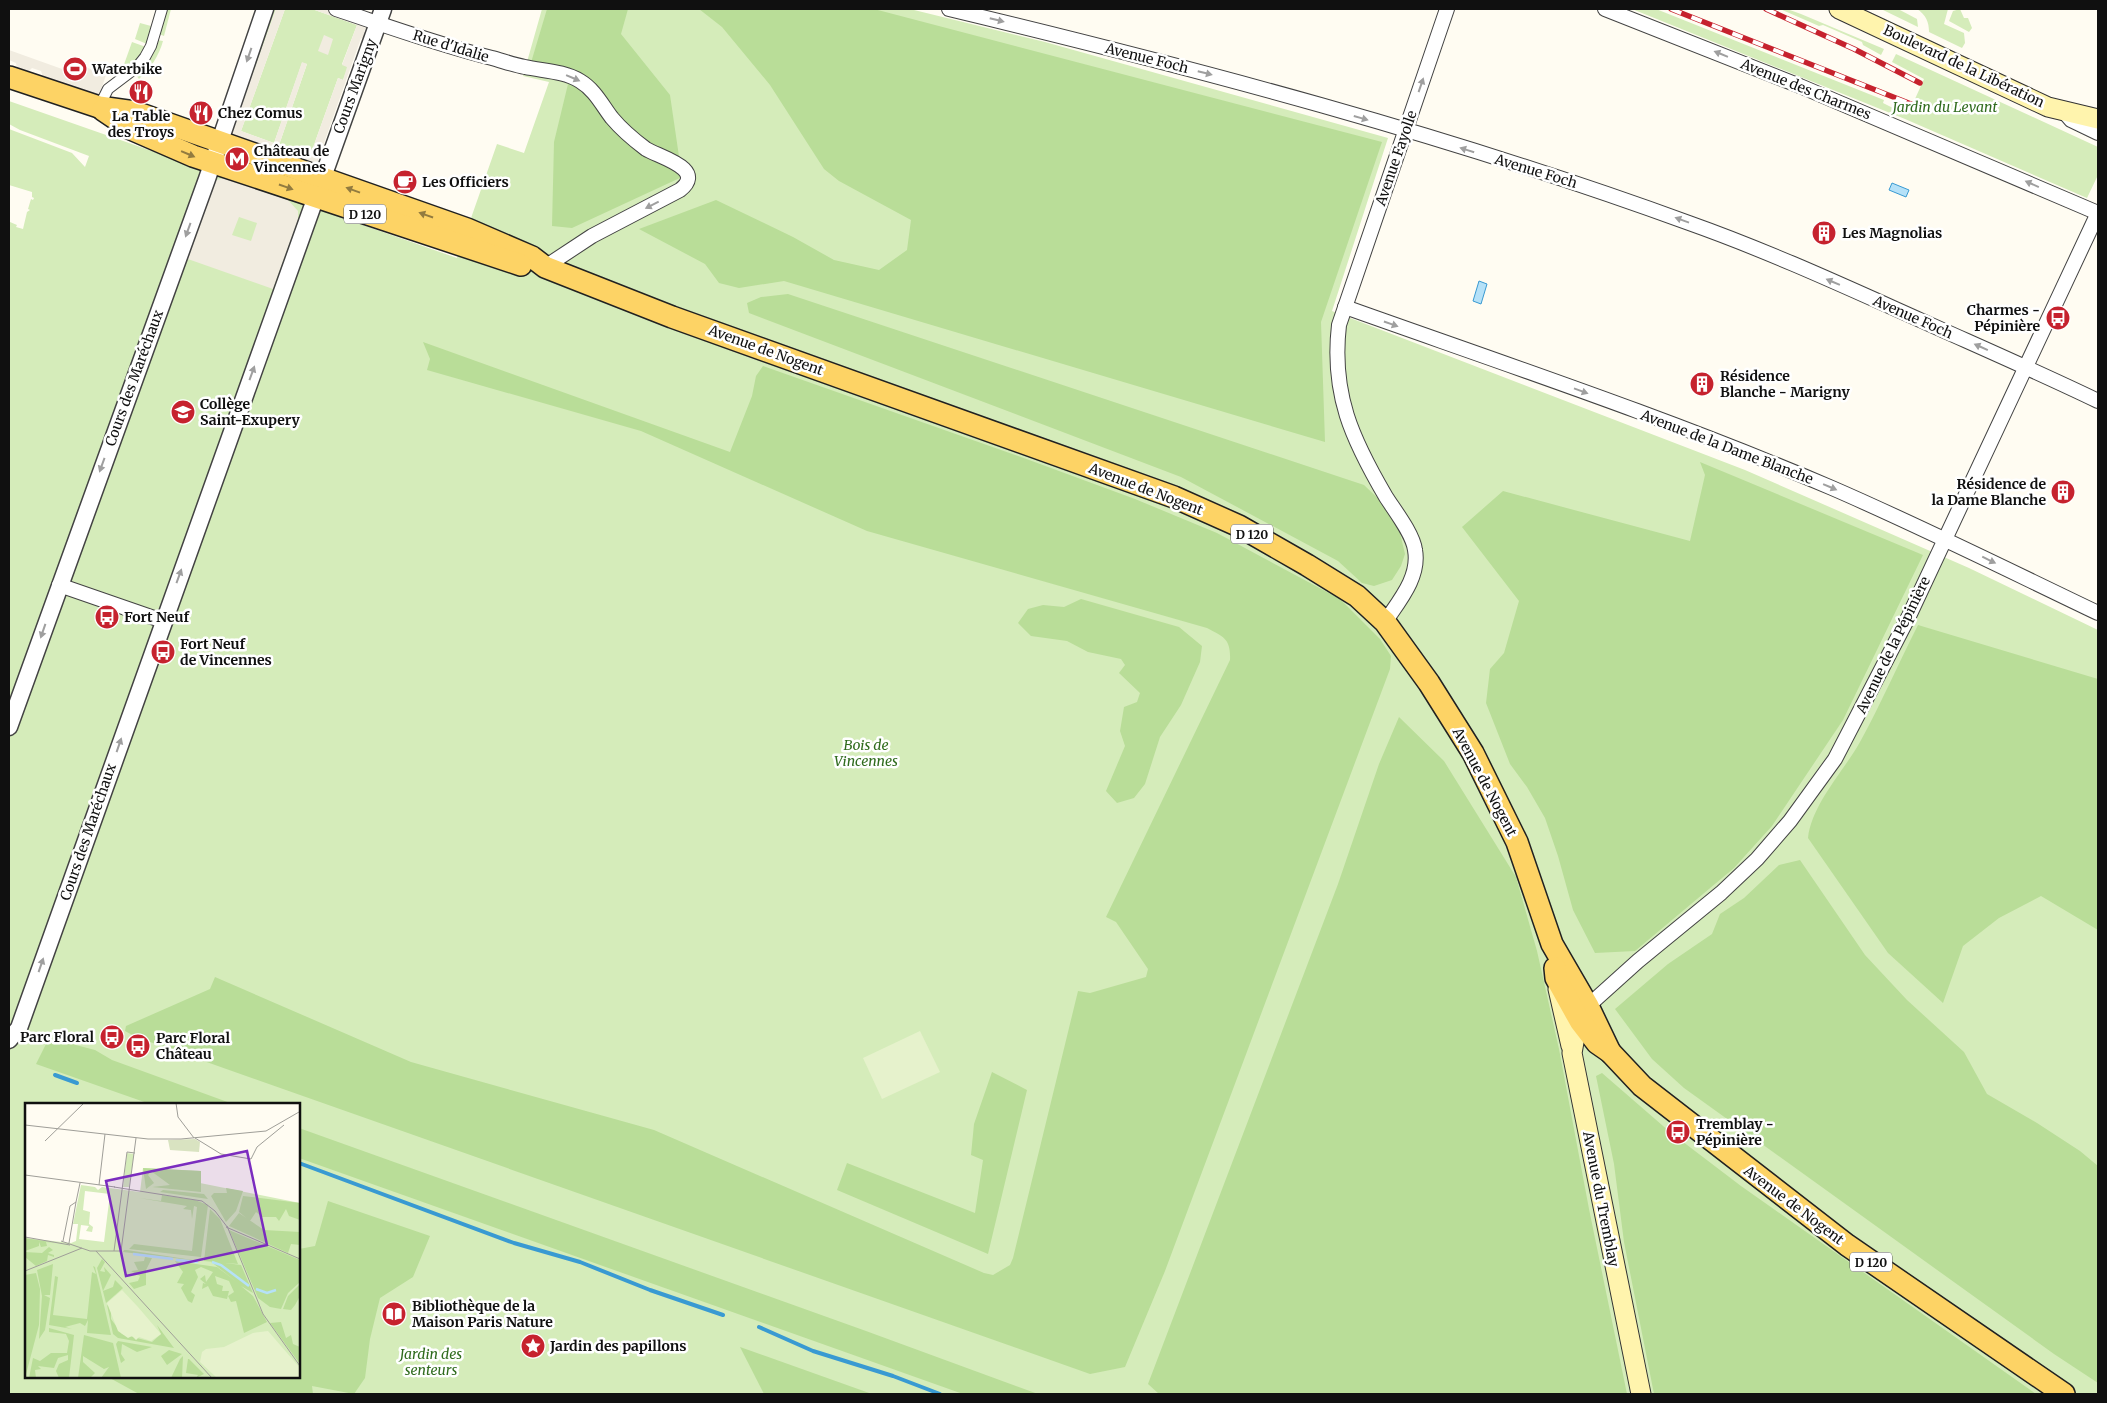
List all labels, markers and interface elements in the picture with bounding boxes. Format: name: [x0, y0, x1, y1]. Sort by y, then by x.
one-way arrow: [989, 16, 1004, 24]
street label: Boulevard de la Libération: [1881, 21, 2047, 111]
street label: Rue d'Idalie: [411, 26, 491, 66]
street label: Cours Marigny: [329, 35, 381, 136]
street label: Avenue Foch: [1103, 39, 1190, 77]
one-way arrow: [245, 48, 253, 63]
one-way arrow: [1713, 50, 1728, 58]
street label: Avenue des Charmes: [1737, 54, 1874, 123]
sports icon: Waterbike: [62, 56, 88, 82]
place label: Waterbike: [91, 60, 163, 78]
one-way arrow: [1198, 69, 1213, 77]
one-way arrow: [566, 75, 580, 83]
one-way arrow: [1418, 77, 1425, 92]
restaurant icon: La Table des Troys: [128, 79, 154, 105]
park label: Jardin du Levant: [1891, 98, 1998, 116]
restaurant icon: Chez Comus: [188, 100, 214, 126]
place label: Chez Comus: [218, 104, 303, 122]
place label: La Table des Troys: [108, 107, 174, 141]
street label: Avenue Fayolle: [1371, 108, 1421, 209]
one-way arrow: [1354, 114, 1369, 122]
place label: Château de Vincennes: [253, 142, 330, 176]
one-way arrow: [1460, 145, 1475, 153]
metro station icon: Château de Vincennes: [224, 146, 250, 172]
one-way arrow: [181, 150, 196, 158]
street label: Avenue Foch: [1492, 150, 1579, 192]
cafe icon: Les Officiers: [392, 169, 418, 195]
place label: Les Officiers: [422, 173, 509, 191]
one-way arrow: [2025, 180, 2039, 188]
one-way arrow: [279, 183, 294, 191]
one-way arrow: [345, 186, 360, 194]
one-way arrow: [645, 201, 659, 209]
road number: D 120: [344, 204, 386, 223]
one-way arrow: [418, 211, 433, 218]
one-way arrow: [1675, 216, 1690, 223]
building icon: Les Magnolias: [1811, 220, 1837, 246]
one-way arrow: [184, 223, 192, 238]
place label: Les Magnolias: [1842, 224, 1942, 242]
one-way arrow: [1826, 277, 1840, 285]
street label: Avenue Foch: [1870, 291, 1956, 343]
place label: Charmes - Pépinière: [1967, 301, 2040, 335]
bus stop icon: Charmes - Pépinière: [2045, 305, 2071, 331]
street label: Cours des Maréchaux: [101, 307, 167, 449]
one-way arrow: [1384, 320, 1399, 328]
street label: Avenue de Nogent: [705, 321, 826, 379]
one-way arrow: [1974, 343, 1988, 351]
one-way arrow: [248, 365, 256, 380]
place label: Résidence Blanche - Marigny: [1720, 367, 1850, 401]
building icon: Résidence Blanche - Marigny: [1689, 371, 1715, 397]
one-way arrow: [1573, 387, 1588, 395]
place label: Collège Saint-Exupery: [200, 395, 300, 429]
school or university icon: Collège Saint-Exupery: [170, 399, 196, 425]
street label: Avenue de la Dame Blanche: [1637, 405, 1816, 488]
one-way arrow: [98, 458, 106, 473]
street label: Avenue de Nogent: [1085, 459, 1206, 519]
place label: Résidence de la Dame Blanche: [1931, 475, 2046, 509]
building icon: Résidence de la Dame Blanche: [2050, 479, 2076, 505]
one-way arrow: [1823, 484, 1837, 492]
road number: D 120: [1231, 524, 1273, 544]
one-way arrow: [1981, 556, 1996, 565]
one-way arrow: [176, 568, 183, 583]
street label: Avenue de la Pépinière: [1852, 574, 1934, 717]
bus stop icon: Fort Neuf: [94, 604, 120, 630]
place label: Fort Neuf: [124, 608, 189, 626]
one-way arrow: [38, 624, 46, 639]
place label: Fort Neuf de Vincennes: [180, 635, 272, 669]
bus stop icon: Fort Neuf de Vincennes: [150, 639, 176, 665]
street label: Avenue de Nogent: [1448, 724, 1522, 840]
park label: Bois de Vincennes: [834, 736, 898, 770]
one-way arrow: [116, 738, 123, 753]
street label: Cours des Maréchaux: [56, 760, 120, 903]
one-way arrow: [38, 957, 45, 972]
bus stop icon: Parc Floral: [99, 1024, 125, 1050]
place label: Parc Floral: [20, 1028, 94, 1046]
place label: Parc Floral Château: [156, 1029, 230, 1063]
bus stop icon: Parc Floral Château: [125, 1033, 151, 1059]
inset map: [25, 1103, 300, 1378]
place label: Tremblay - Pépinière: [1696, 1115, 1774, 1149]
bus stop icon: Tremblay - Pépinière: [1665, 1119, 1691, 1145]
street label: Avenue du Tremblay: [1579, 1129, 1623, 1269]
street label: Avenue de Nogent: [1740, 1161, 1848, 1249]
road number: D 120: [1850, 1252, 1892, 1272]
place label: Bibliothèque de la Maison Paris Nature: [412, 1297, 553, 1331]
library icon: Bibliothèque de la Maison Paris Nature: [381, 1301, 407, 1327]
place icon: Jardin des papillons: [520, 1333, 546, 1359]
place label: Jardin des papillons: [549, 1337, 687, 1355]
park label: Jardin des senteurs: [398, 1345, 462, 1379]

